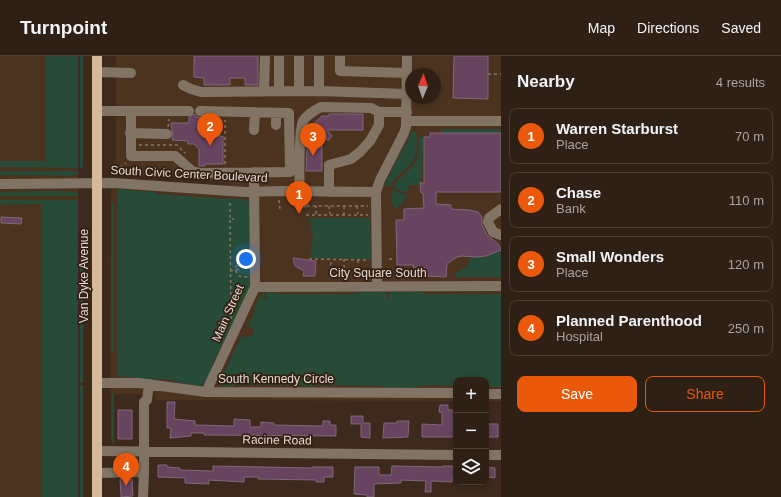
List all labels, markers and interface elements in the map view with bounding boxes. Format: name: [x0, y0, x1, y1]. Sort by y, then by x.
text: Turnpoint: [20, 17, 107, 38]
text: Map: [588, 20, 615, 36]
text: Directions: [637, 20, 699, 36]
text: Saved: [721, 20, 761, 36]
north arrow: [405, 68, 441, 104]
text: Nearby: [517, 72, 575, 91]
text: 4 results: [716, 75, 765, 90]
pin: 2: [197, 113, 223, 146]
text: Warren Starburst: [556, 120, 678, 137]
pin: 3: [300, 123, 326, 156]
text: 1: [527, 129, 535, 144]
text: 70 m: [735, 129, 764, 144]
text: Place: [556, 137, 589, 152]
street label: South Civic Center Boulevard: [110, 163, 268, 185]
pin: 1: [286, 181, 312, 214]
text: Chase: [556, 184, 601, 201]
text: 2: [527, 193, 535, 208]
text: 110 m: [729, 193, 764, 208]
text: Bank: [556, 201, 586, 216]
street label: Van Dyke Avenue: [77, 229, 91, 323]
text: Small Wonders: [556, 248, 664, 265]
your location: [236, 249, 256, 269]
text: 3: [527, 257, 535, 272]
text: 120 m: [728, 257, 764, 272]
text: Place: [556, 265, 589, 280]
street label: City Square South: [329, 266, 427, 280]
street label: Main Street: [209, 282, 247, 344]
text: Planned Parenthood: [556, 312, 702, 329]
text: 4: [527, 321, 535, 336]
text: 250 m: [728, 321, 764, 336]
text: Hospital: [556, 329, 603, 344]
street label: South Kennedy Circle: [218, 372, 334, 386]
button: Save: [517, 376, 637, 412]
button: Share: [645, 376, 765, 412]
map controls: [453, 377, 489, 485]
button: +: [453, 377, 489, 413]
button: −: [453, 413, 489, 449]
street label: Racine Road: [242, 432, 312, 448]
button: layers: [453, 449, 489, 485]
pin: 4: [113, 453, 139, 486]

